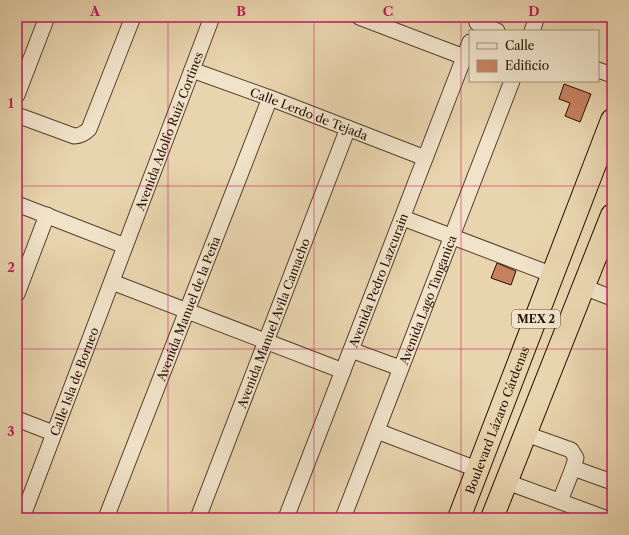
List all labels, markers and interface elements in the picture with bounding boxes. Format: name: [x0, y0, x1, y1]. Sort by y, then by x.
text: A: [89, 3, 101, 19]
text: B: [236, 3, 246, 19]
text: C: [383, 3, 393, 19]
text: D: [528, 3, 540, 19]
legend: [469, 30, 599, 82]
text: Calle: [505, 38, 535, 53]
street label: Avenida Adolfo Ruiz Cortines: [132, 49, 206, 213]
text: Edificio: [505, 58, 549, 73]
street label: Calle Lerdo de Tejada: [248, 84, 371, 143]
text: 1: [8, 95, 14, 111]
street label: Avenida Pedro Lazcurain: [345, 210, 411, 350]
street label: Avenida Lago Tanganica: [395, 232, 459, 368]
street label: Avenida Manuel de la Peña: [152, 233, 223, 384]
street label: Avenida Manuel Avila Camacho: [233, 236, 312, 411]
text: 2: [7, 259, 15, 275]
road number: MEX 2: [512, 310, 560, 328]
street label: Calle Isla de Borneo: [46, 325, 101, 438]
street label: Boulevard Lázaro Cárdenas: [462, 344, 532, 496]
text: 3: [7, 423, 15, 439]

